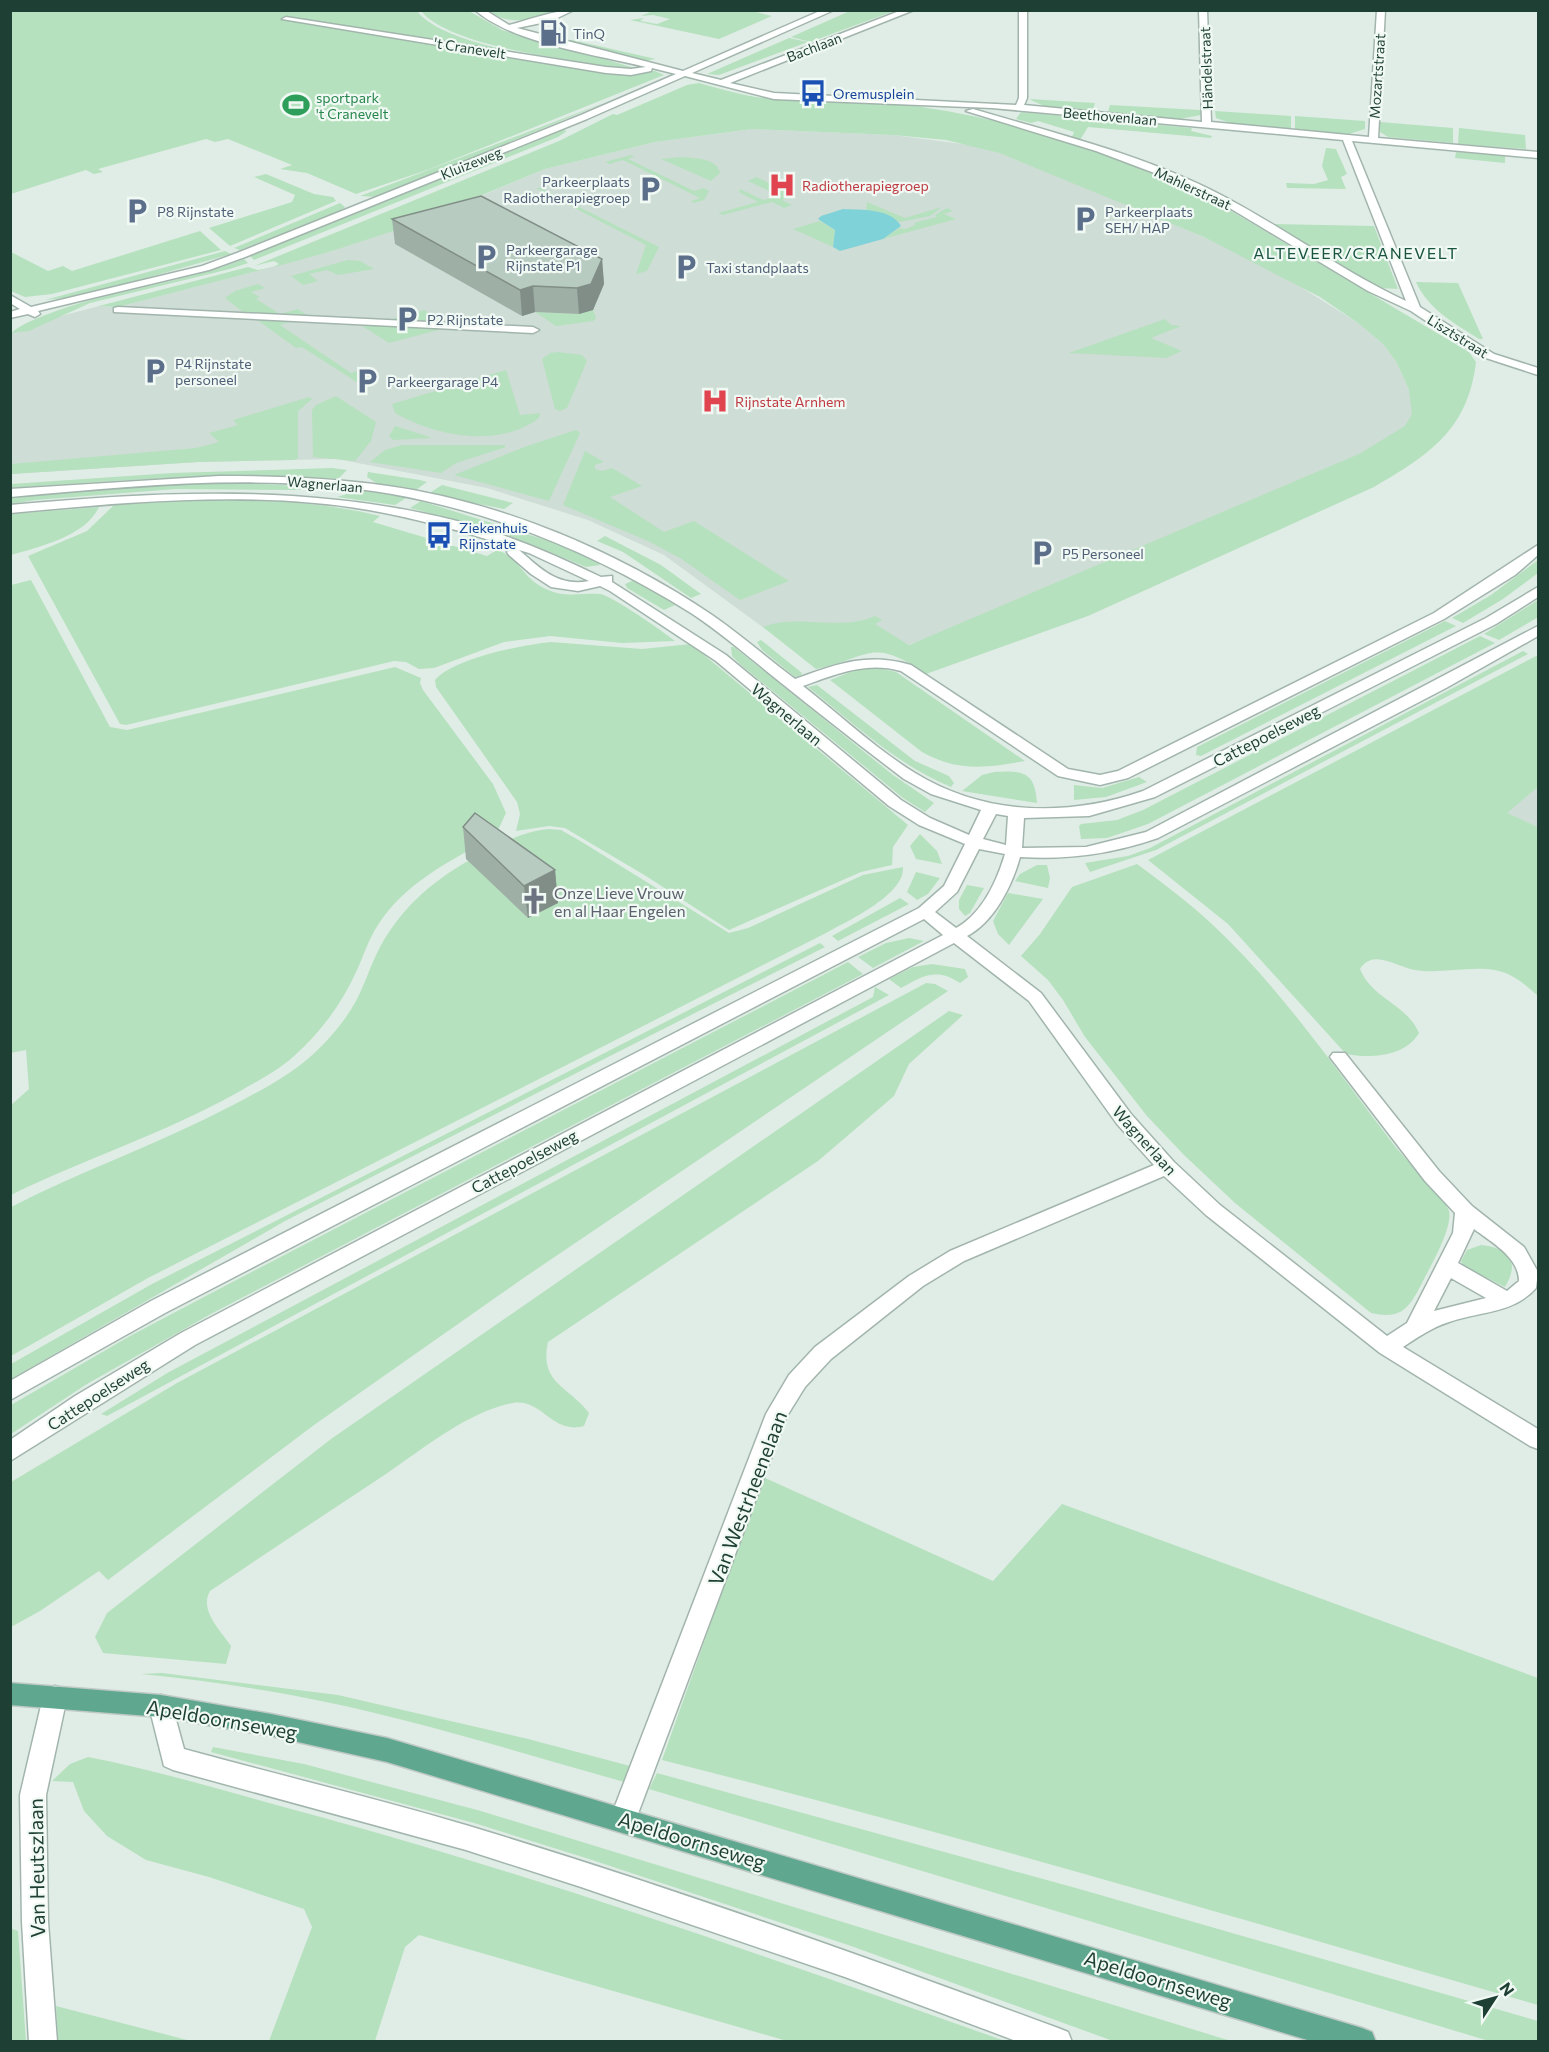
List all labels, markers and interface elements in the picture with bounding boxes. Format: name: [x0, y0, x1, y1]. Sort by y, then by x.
fuel station icon: TinQ: [538, 18, 568, 48]
place label: TinQ: [573, 25, 605, 42]
street label: Händelstraat: [1196, 26, 1216, 110]
street label: Bachlaan: [784, 29, 844, 65]
street label: Mozartstraat: [1366, 33, 1388, 119]
street label: 't Cranevelt: [433, 34, 507, 62]
bus stop icon: Oremusplein: [798, 78, 828, 108]
place label: Oremusplein: [833, 85, 914, 102]
place label: sportpark 't Cranevelt: [316, 89, 389, 122]
sports icon: sportpark 't Cranevelt: [281, 90, 311, 120]
street label: Beethovenlaan: [1062, 103, 1158, 129]
street label: Kluizeweg: [438, 143, 504, 183]
street label: Mahlerstraat: [1152, 163, 1234, 213]
hospital icon: Radiotherapiegroep: [767, 170, 797, 200]
place label: Parkeerplaats Radiotherapiegroep: [503, 173, 630, 206]
parking icon: Parkeerplaats Radiotherapiegroep: [635, 174, 665, 204]
place label: Radiotherapiegroep: [802, 177, 929, 194]
parking icon: P8 Rijnstate: [122, 196, 152, 226]
place label: P8 Rijnstate: [157, 203, 234, 220]
place label: Parkeerplaats SEH/ HAP: [1105, 203, 1193, 236]
parking icon: Parkeerplaats SEH/ HAP: [1070, 204, 1100, 234]
place label: Parkeergarage Rijnstate P1: [506, 241, 598, 274]
parking icon: Parkeergarage Rijnstate P1: [471, 242, 501, 272]
district label: ALTEVEER/CRANEVELT: [1253, 243, 1459, 262]
parking icon: Taxi standplaats: [671, 252, 701, 282]
place label: Taxi standplaats: [706, 259, 809, 276]
parking icon: P2 Rijnstate: [392, 304, 422, 334]
place label: P2 Rijnstate: [427, 311, 503, 328]
street label: Lisztstraat: [1424, 311, 1492, 362]
place label: P4 Rijnstate personeel: [175, 355, 252, 388]
parking icon: P4 Rijnstate personeel: [140, 356, 170, 386]
parking icon: Parkeergarage P4: [352, 366, 382, 396]
place label: Parkeergarage P4: [387, 373, 499, 390]
hospital icon: Rijnstate Arnhem: [700, 386, 730, 416]
place label: Rijnstate Arnhem: [735, 393, 846, 410]
street label: Wagnerlaan: [287, 472, 363, 496]
place label: Ziekenhuis Rijnstate: [459, 519, 528, 552]
bus stop icon: Ziekenhuis Rijnstate: [424, 520, 454, 550]
parking icon: P5 Personeel: [1027, 538, 1057, 568]
place label: P5 Personeel: [1062, 545, 1144, 562]
street label: Wagnerlaan: [748, 679, 826, 749]
street label: Cattepoelseweg: [1209, 700, 1323, 770]
place label: Onze Lieve Vrouw en al Haar Engelen: [554, 883, 686, 920]
church icon: Onze Lieve Vrouw en al Haar Engelen: [519, 886, 549, 916]
street label: Wagnerlaan: [1109, 1102, 1181, 1178]
street label: Cattepoelseweg: [468, 1125, 581, 1197]
street label: Cattepoelseweg: [44, 1354, 153, 1434]
street label: Van Westrheenelaan: [703, 1407, 791, 1589]
street label: Apeldoornseweg: [145, 1694, 299, 1744]
street label: Van Heutszlaan: [23, 1798, 49, 1938]
street label: Apeldoornseweg: [616, 1806, 769, 1874]
street label: Apeldoornseweg: [1082, 1945, 1235, 2013]
north arrow: [1465, 1968, 1525, 2028]
text: N: [1496, 1978, 1519, 1999]

